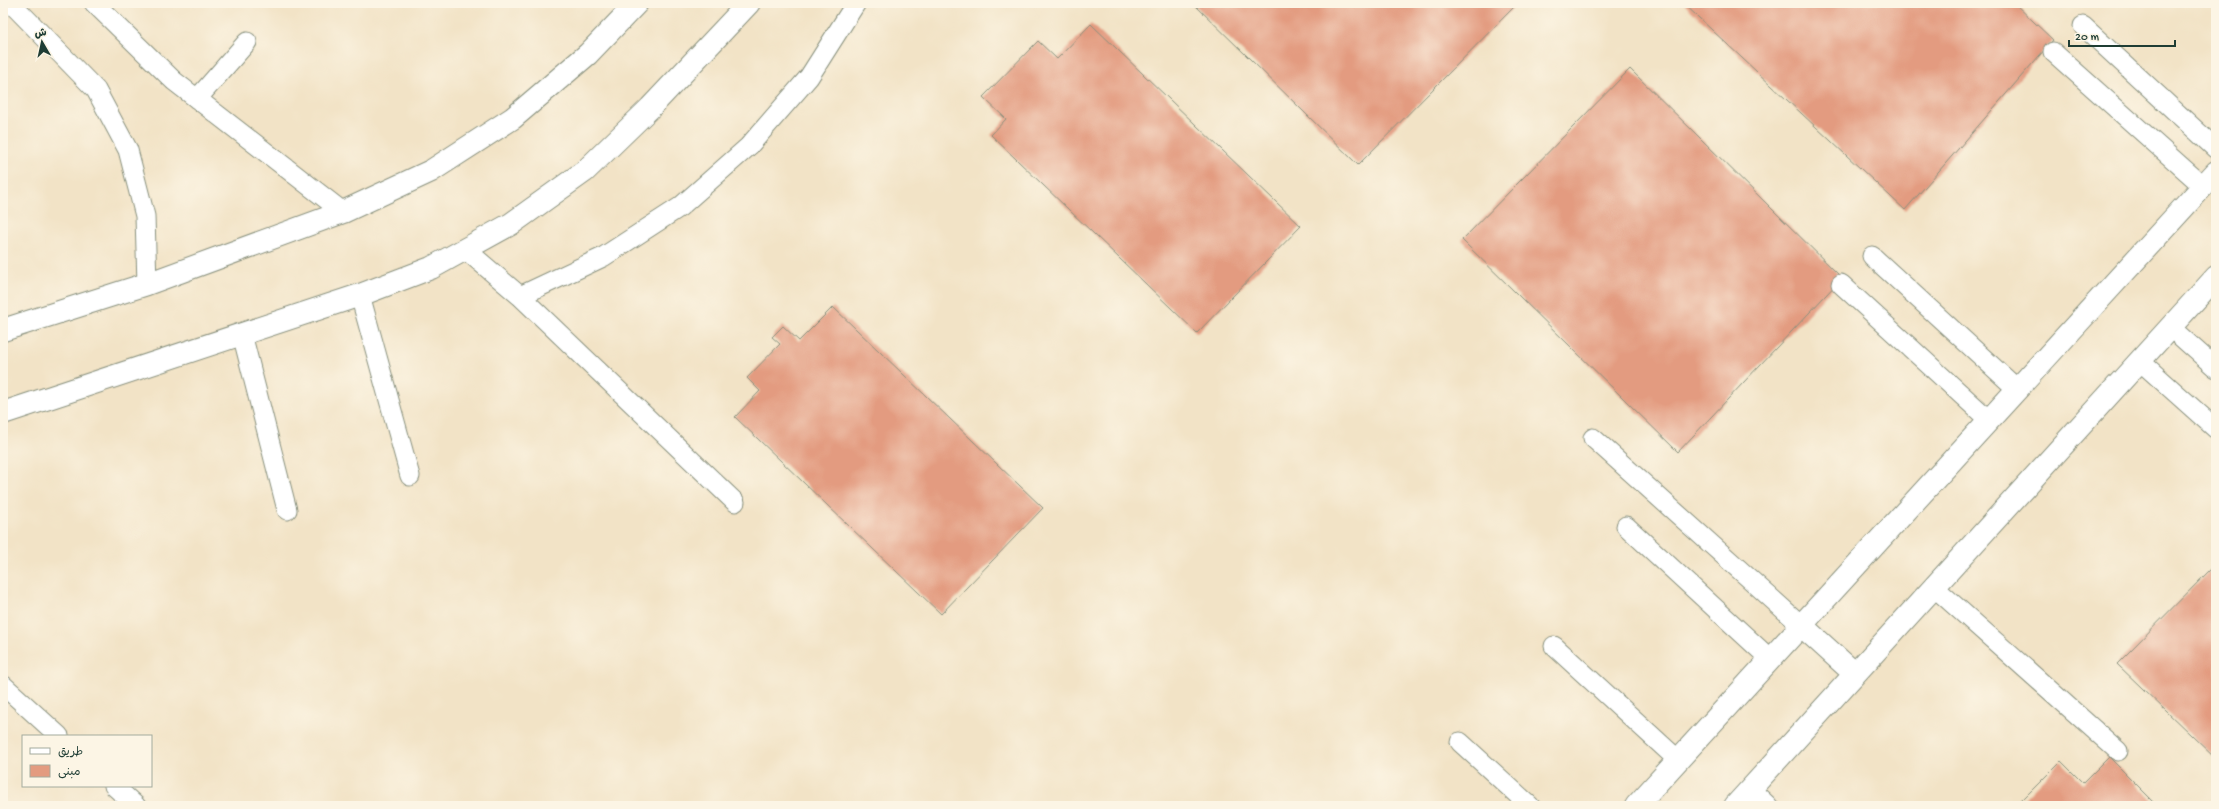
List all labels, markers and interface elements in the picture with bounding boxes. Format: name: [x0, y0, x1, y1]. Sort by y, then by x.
north arrow: [22, 22, 62, 62]
scale bar: [2069, 22, 2175, 48]
text: ش: [34, 27, 48, 41]
text: 20 m: [2075, 31, 2100, 45]
legend: [22, 735, 152, 787]
text: طريق: [58, 746, 83, 760]
text: مبنى: [58, 766, 81, 780]

